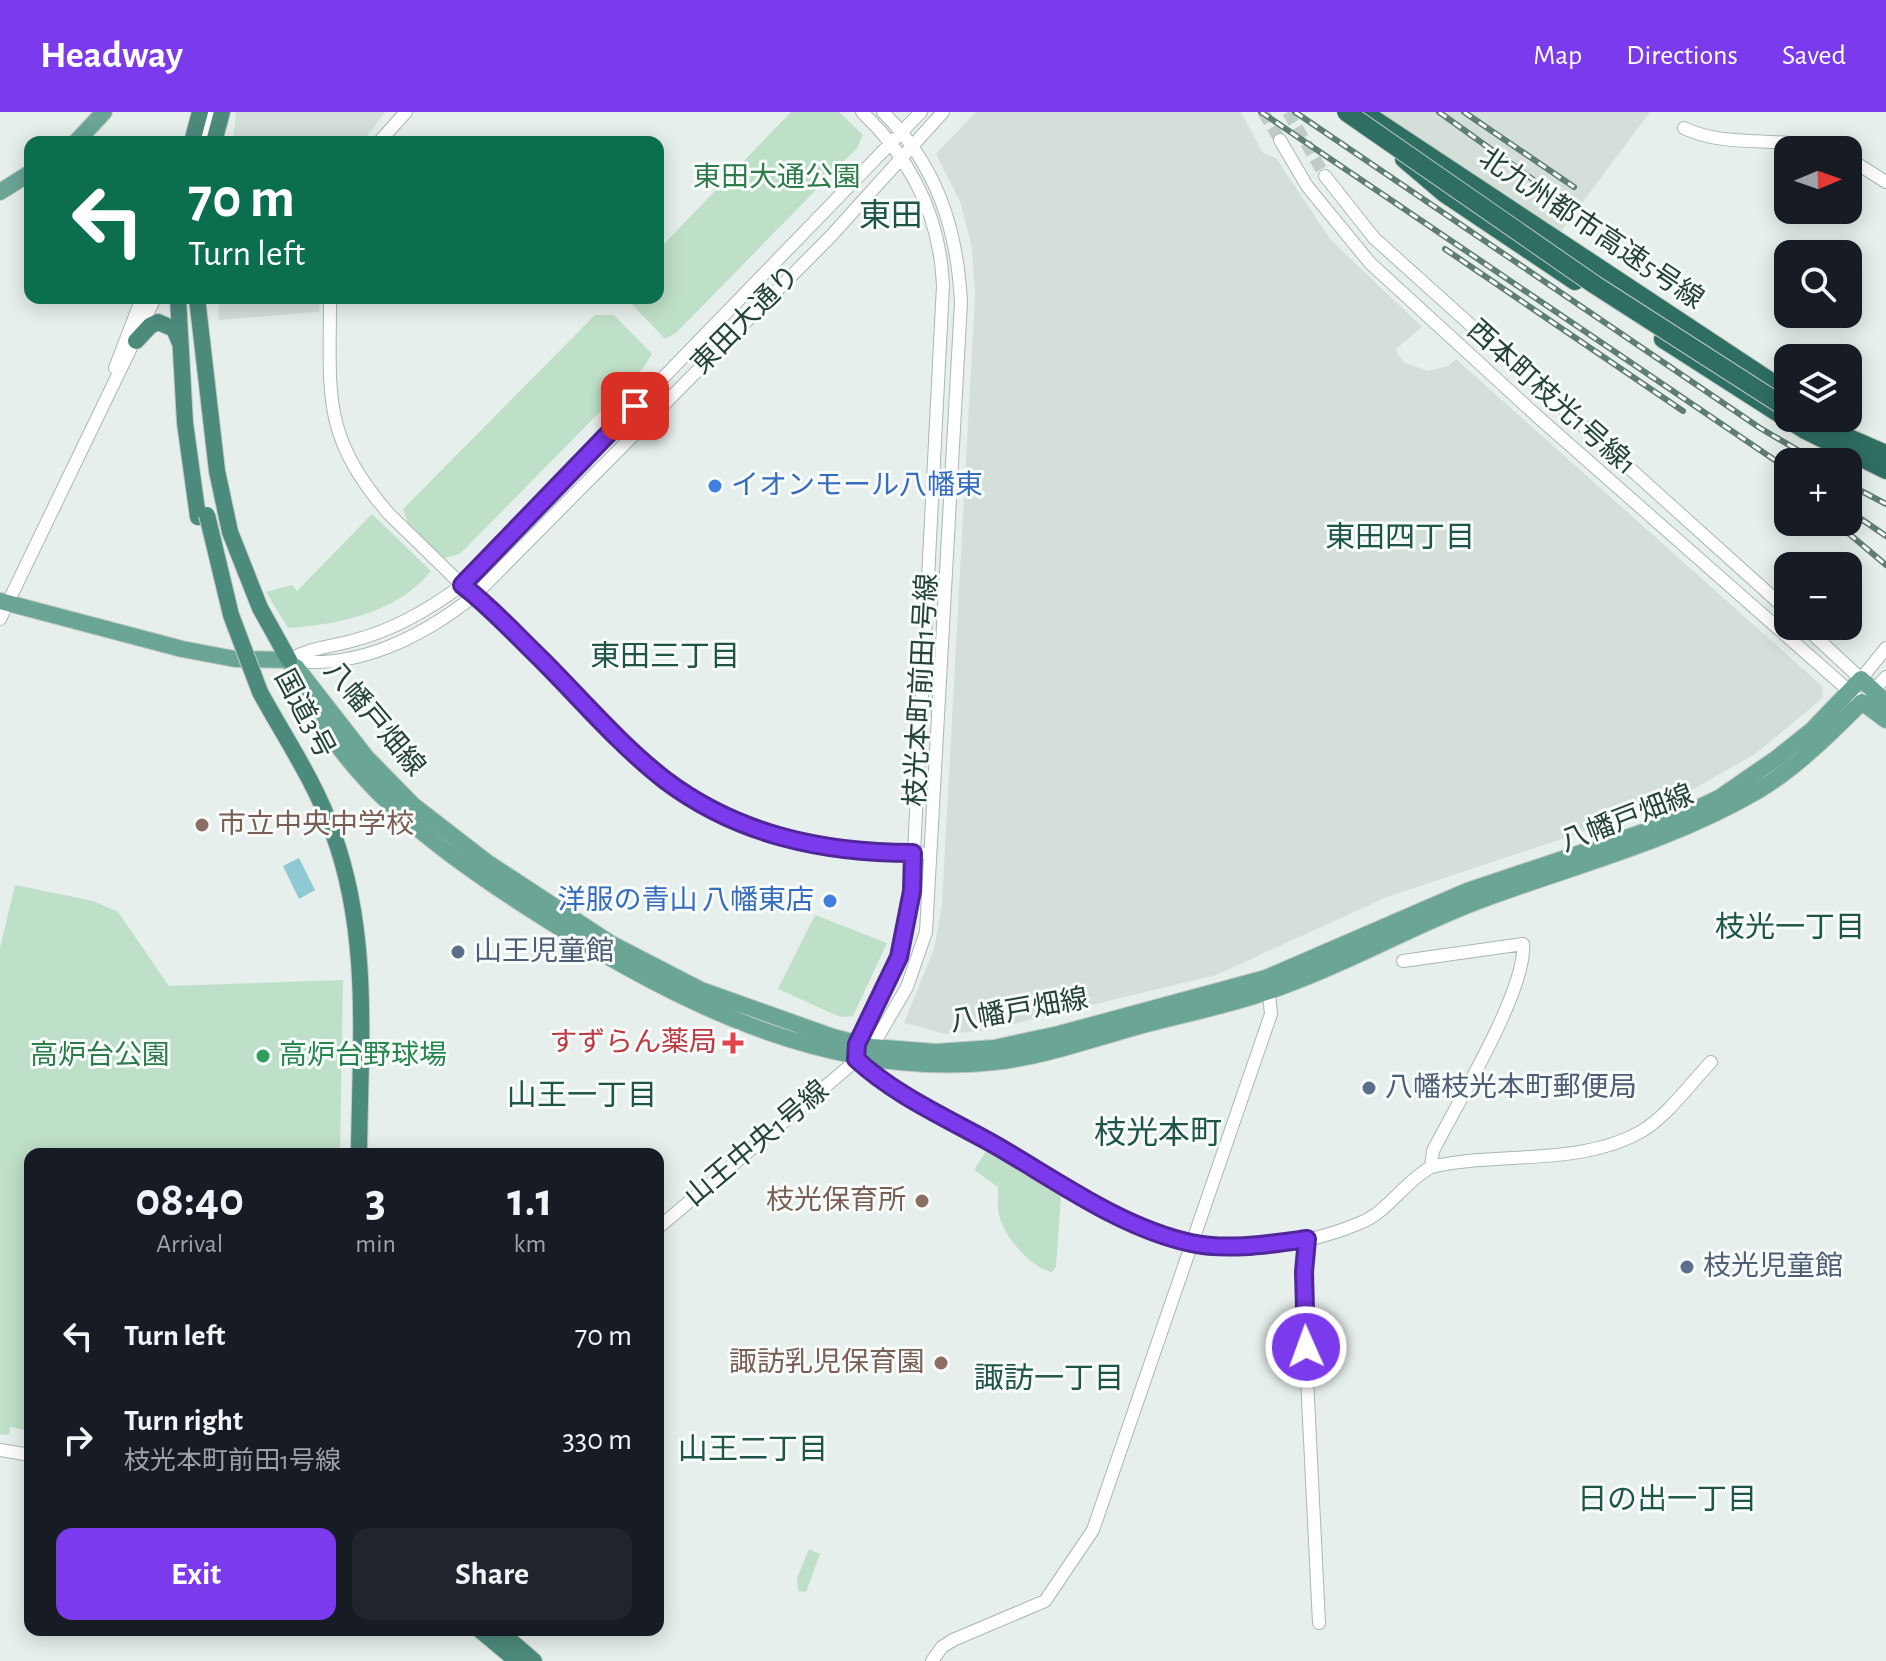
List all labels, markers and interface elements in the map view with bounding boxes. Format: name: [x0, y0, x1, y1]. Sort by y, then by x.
text: Headway: [40, 37, 183, 75]
text: Map: [1533, 42, 1582, 70]
text: Directions: [1626, 42, 1738, 70]
text: Saved: [1782, 42, 1846, 70]
north arrow: [1774, 136, 1862, 224]
map controls: [1774, 136, 1862, 640]
street label: 北九州都市高速5号線: [1474, 142, 1709, 314]
park label: 東田大通公園: [693, 162, 861, 192]
icon: left: [56, 168, 160, 272]
text: 70 m: [188, 171, 295, 227]
district label: 東田: [859, 199, 923, 232]
text: Turn left: [188, 236, 305, 272]
button: search: [1774, 240, 1862, 328]
street label: 東田大通り: [685, 259, 805, 379]
street label: 西本町枝光1号線1: [1462, 314, 1642, 480]
button: layers: [1774, 344, 1862, 432]
pin: [601, 372, 669, 440]
icon: arrive: [613, 384, 657, 428]
button: +: [1774, 448, 1862, 536]
place label: イオンモール八幡東: [731, 470, 983, 500]
marker: イオンモール八幡東: [706, 477, 724, 495]
district label: 東田四丁目: [1325, 522, 1475, 553]
button: −: [1774, 552, 1862, 640]
street label: 枝光本町前田1号線: [900, 573, 942, 807]
district label: 東田三丁目: [590, 641, 740, 672]
street label: 八幡戸畑線: [318, 655, 431, 782]
street label: 国道3号: [269, 664, 341, 763]
street label: 八幡戸畑線: [1556, 779, 1697, 857]
place label: 市立中央中学校: [218, 809, 414, 839]
marker: 市立中央中学校: [193, 816, 211, 834]
place label: 洋服の青山 八幡東店: [557, 885, 814, 915]
marker: 洋服の青山 八幡東店: [821, 892, 839, 910]
district label: 枝光一丁目: [1715, 911, 1865, 943]
place label: 山王児童館: [474, 936, 614, 966]
marker: 山王児童館: [449, 943, 467, 961]
street label: 八幡戸畑線: [947, 983, 1090, 1037]
place label: すずらん薬局: [549, 1027, 717, 1057]
marker: すずらん薬局: [724, 1034, 742, 1052]
park label: 高炉台公園: [30, 1040, 170, 1070]
place label: 高炉台野球場: [279, 1040, 447, 1070]
marker: 高炉台野球場: [254, 1047, 272, 1065]
place label: 八幡枝光本町郵便局: [1385, 1072, 1637, 1102]
street label: 山王中央1号線: [679, 1075, 834, 1212]
marker: 八幡枝光本町郵便局: [1360, 1079, 1378, 1097]
district label: 山王一丁目: [507, 1080, 657, 1111]
district label: 枝光本町: [1094, 1116, 1222, 1149]
text: 08:40: [135, 1177, 244, 1225]
text: 3: [365, 1177, 386, 1225]
text: 1.1: [507, 1177, 553, 1225]
place label: 枝光保育所: [766, 1185, 906, 1215]
marker: 枝光保育所: [913, 1192, 931, 1210]
text: Arrival: [156, 1231, 223, 1257]
text: min: [355, 1231, 396, 1257]
text: km: [514, 1231, 546, 1257]
place label: 枝光児童館: [1703, 1251, 1843, 1281]
marker: 枝光児童館: [1678, 1258, 1696, 1276]
position arrow: [1264, 1305, 1348, 1389]
icon: left: [56, 1314, 100, 1358]
text: Turn left: [124, 1321, 225, 1351]
text: 70 m: [575, 1321, 632, 1351]
place label: 諏訪乳児保育園: [729, 1347, 925, 1377]
marker: 諏訪乳児保育園: [932, 1354, 950, 1372]
district label: 諏訪一丁目: [974, 1362, 1124, 1394]
text: Turn right: [124, 1406, 243, 1436]
icon: right: [56, 1418, 100, 1462]
text: 330 m: [562, 1425, 632, 1455]
district label: 山王二丁目: [678, 1434, 828, 1465]
text: 枝光本町前田1号線: [124, 1448, 341, 1474]
district label: 日の出一丁目: [1577, 1483, 1757, 1515]
button: Exit: [56, 1528, 336, 1620]
button: Share: [352, 1528, 632, 1620]

